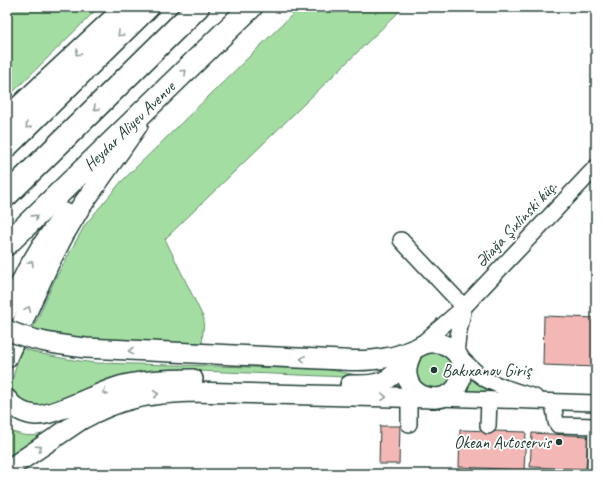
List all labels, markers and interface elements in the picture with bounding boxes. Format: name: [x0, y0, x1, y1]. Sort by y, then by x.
one-way arrow: [117, 30, 125, 37]
one-way arrow: [75, 48, 83, 56]
one-way arrow: [179, 69, 187, 77]
street label: Heydar Aliyev Avenue: [79, 75, 180, 175]
one-way arrow: [93, 103, 101, 111]
one-way arrow: [25, 121, 33, 129]
street label: Əliağa Şıxlinski küç.: [470, 176, 562, 272]
one-way arrow: [30, 214, 38, 221]
one-way arrow: [26, 260, 33, 267]
one-way arrow: [23, 306, 31, 314]
one-way arrow: [128, 346, 134, 355]
one-way arrow: [300, 354, 306, 363]
place label: Bakıxanov Giriş: [442, 360, 533, 381]
marker: Bakıxanov Giriş: [429, 365, 439, 375]
one-way arrow: [102, 387, 109, 395]
one-way arrow: [153, 390, 159, 399]
one-way arrow: [381, 393, 387, 401]
place label: Okean Avtoservis: [454, 432, 552, 453]
marker: Okean Avtoservis: [554, 437, 564, 447]
one-way arrow: [35, 446, 42, 453]

